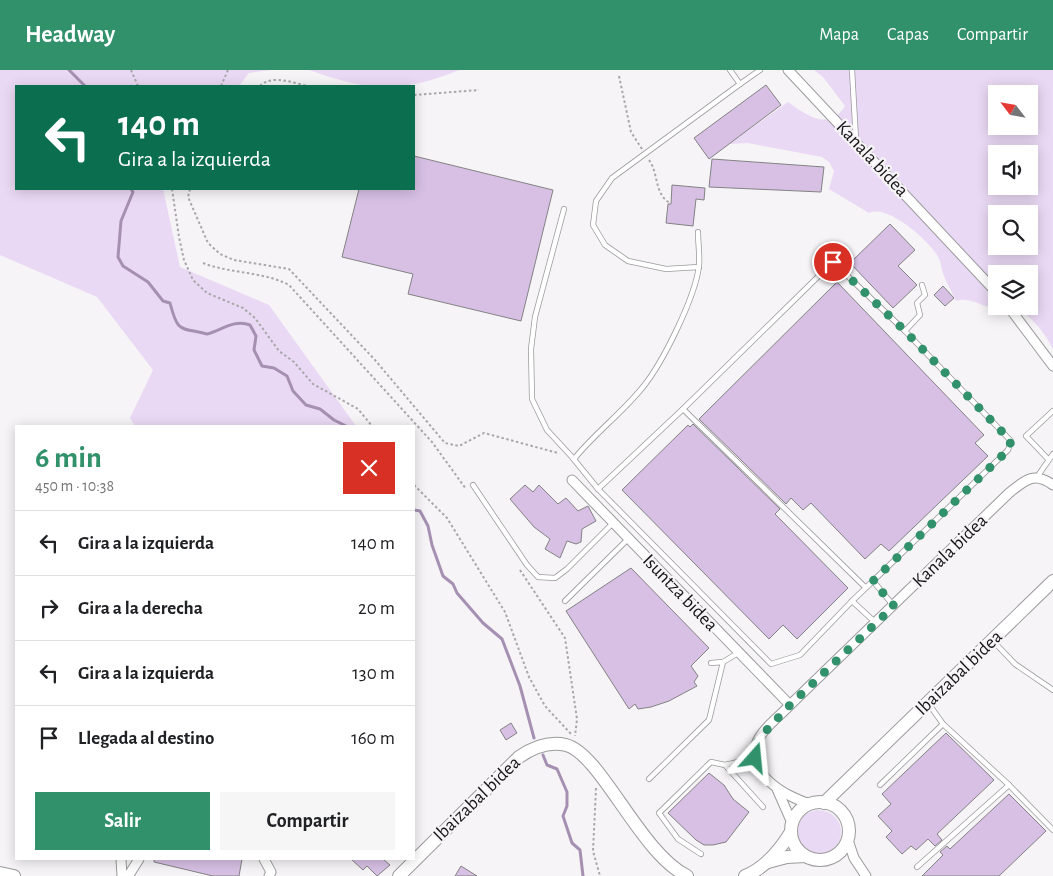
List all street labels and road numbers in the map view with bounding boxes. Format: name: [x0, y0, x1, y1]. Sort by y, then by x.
street label: Kanala bidea: [832, 118, 912, 201]
street label: Kanala bidea: [909, 511, 991, 591]
street label: Isuntza bidea: [639, 551, 721, 635]
street label: Ibaizabal bidea: [912, 627, 1006, 719]
street label: Ibaizabal bidea: [430, 753, 524, 845]

